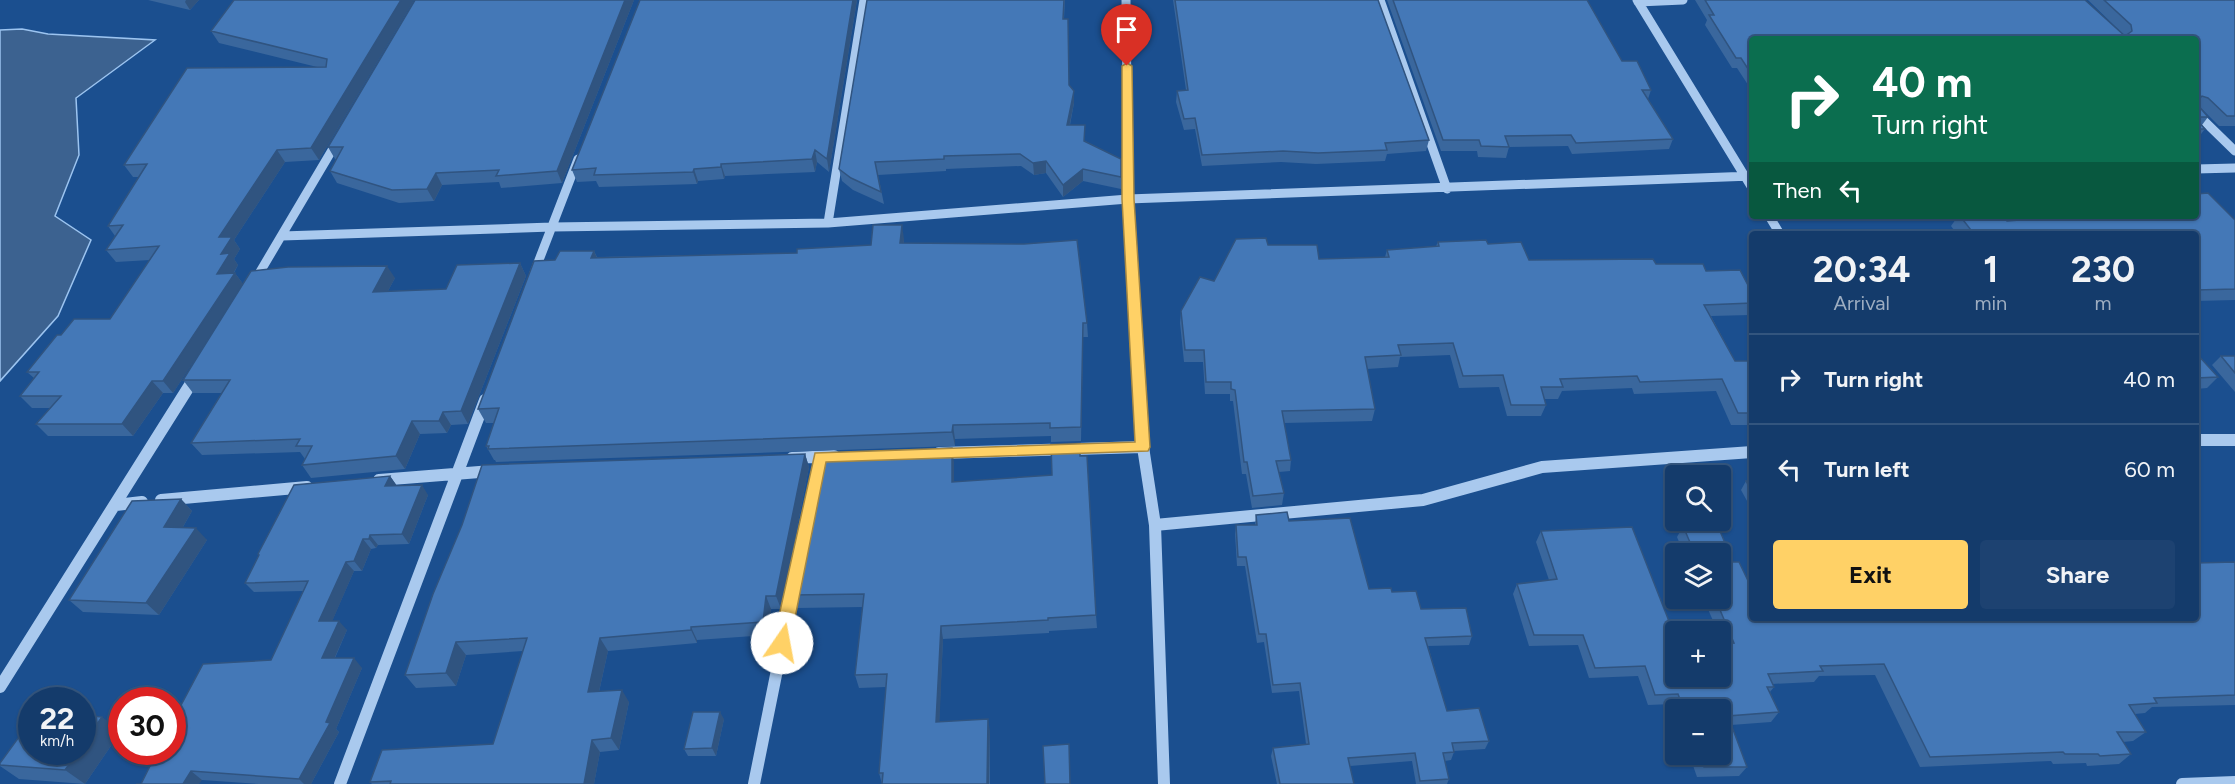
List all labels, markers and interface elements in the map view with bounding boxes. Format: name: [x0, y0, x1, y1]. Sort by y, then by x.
pin: [1101, 4, 1152, 66]
icon: arrive: [1110, 13, 1143, 46]
text: 40 m: [1872, 57, 1972, 108]
icon: right: [1773, 60, 1851, 138]
text: Turn right: [1872, 108, 1988, 141]
icon: left: [1834, 174, 1867, 207]
text: Then: [1773, 177, 1822, 204]
text: 20:34: [1813, 248, 1911, 291]
text: 1: [1983, 248, 1998, 291]
text: 230: [2071, 248, 2135, 291]
text: Arrival: [1833, 291, 1890, 315]
text: min: [1974, 291, 2007, 315]
text: m: [2095, 291, 2112, 315]
icon: right: [1773, 363, 1806, 396]
text: Turn right: [1824, 366, 1923, 393]
text: 40 m: [2123, 366, 2175, 393]
icon: left: [1773, 453, 1806, 486]
text: Turn left: [1824, 456, 1910, 483]
text: 60 m: [2124, 456, 2175, 483]
map controls: [1665, 465, 1731, 765]
button: search: [1665, 465, 1731, 531]
button: Exit: [1773, 540, 1968, 609]
button: Share: [1980, 540, 2175, 609]
button: layers: [1665, 543, 1731, 609]
position arrow: [750, 611, 814, 675]
button: +: [1665, 621, 1731, 687]
speed limit sign: 30: [108, 687, 186, 765]
button: −: [1665, 699, 1731, 765]
text: 22: [40, 700, 74, 737]
text: km/h: [40, 732, 74, 750]

